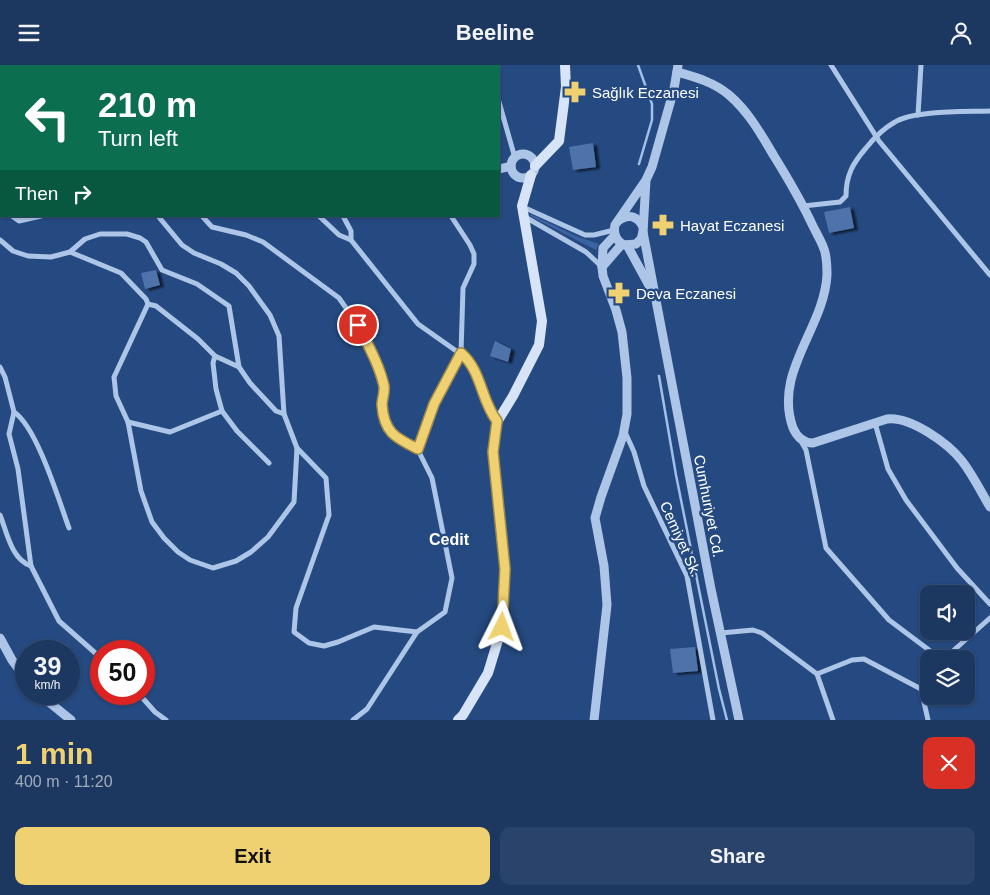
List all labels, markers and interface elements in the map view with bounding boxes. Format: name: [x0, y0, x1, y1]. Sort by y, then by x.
icon: menu: [15, 19, 43, 47]
icon: person: [947, 19, 975, 47]
text: Beeline: [456, 20, 534, 45]
pharmacy icon: Sağlık Eczanesi: [562, 79, 588, 105]
place label: Sağlık Eczanesi: [592, 84, 699, 101]
icon: left: [15, 85, 80, 150]
text: 210 m: [98, 85, 197, 124]
text: Turn left: [98, 126, 178, 151]
icon: right: [68, 180, 96, 208]
text: Then: [15, 183, 58, 204]
pharmacy icon: Hayat Eczanesi: [650, 212, 676, 238]
place label: Hayat Eczanesi: [680, 217, 784, 234]
pharmacy icon: Deva Eczanesi: [606, 280, 632, 306]
place label: Deva Eczanesi: [636, 285, 736, 302]
pin: [337, 304, 379, 346]
icon: arrive: [344, 311, 372, 339]
street label: Cumhuriyet Cd.: [691, 453, 727, 559]
street label: Cemiyet Sk.: [657, 499, 705, 579]
district label: Cedit: [429, 531, 470, 548]
map controls: [920, 585, 975, 705]
button: sound: [920, 585, 975, 640]
position arrow: [475, 600, 527, 652]
speed limit sign: 50: [90, 640, 155, 705]
button: layers: [920, 650, 975, 705]
text: 39: [34, 652, 61, 680]
text: km/h: [34, 678, 61, 692]
text: 1 min: [15, 737, 93, 770]
button: close: [923, 737, 975, 789]
text: 400 m · 11:20: [15, 773, 113, 790]
button: Exit: [15, 827, 490, 885]
button: Share: [500, 827, 975, 885]

